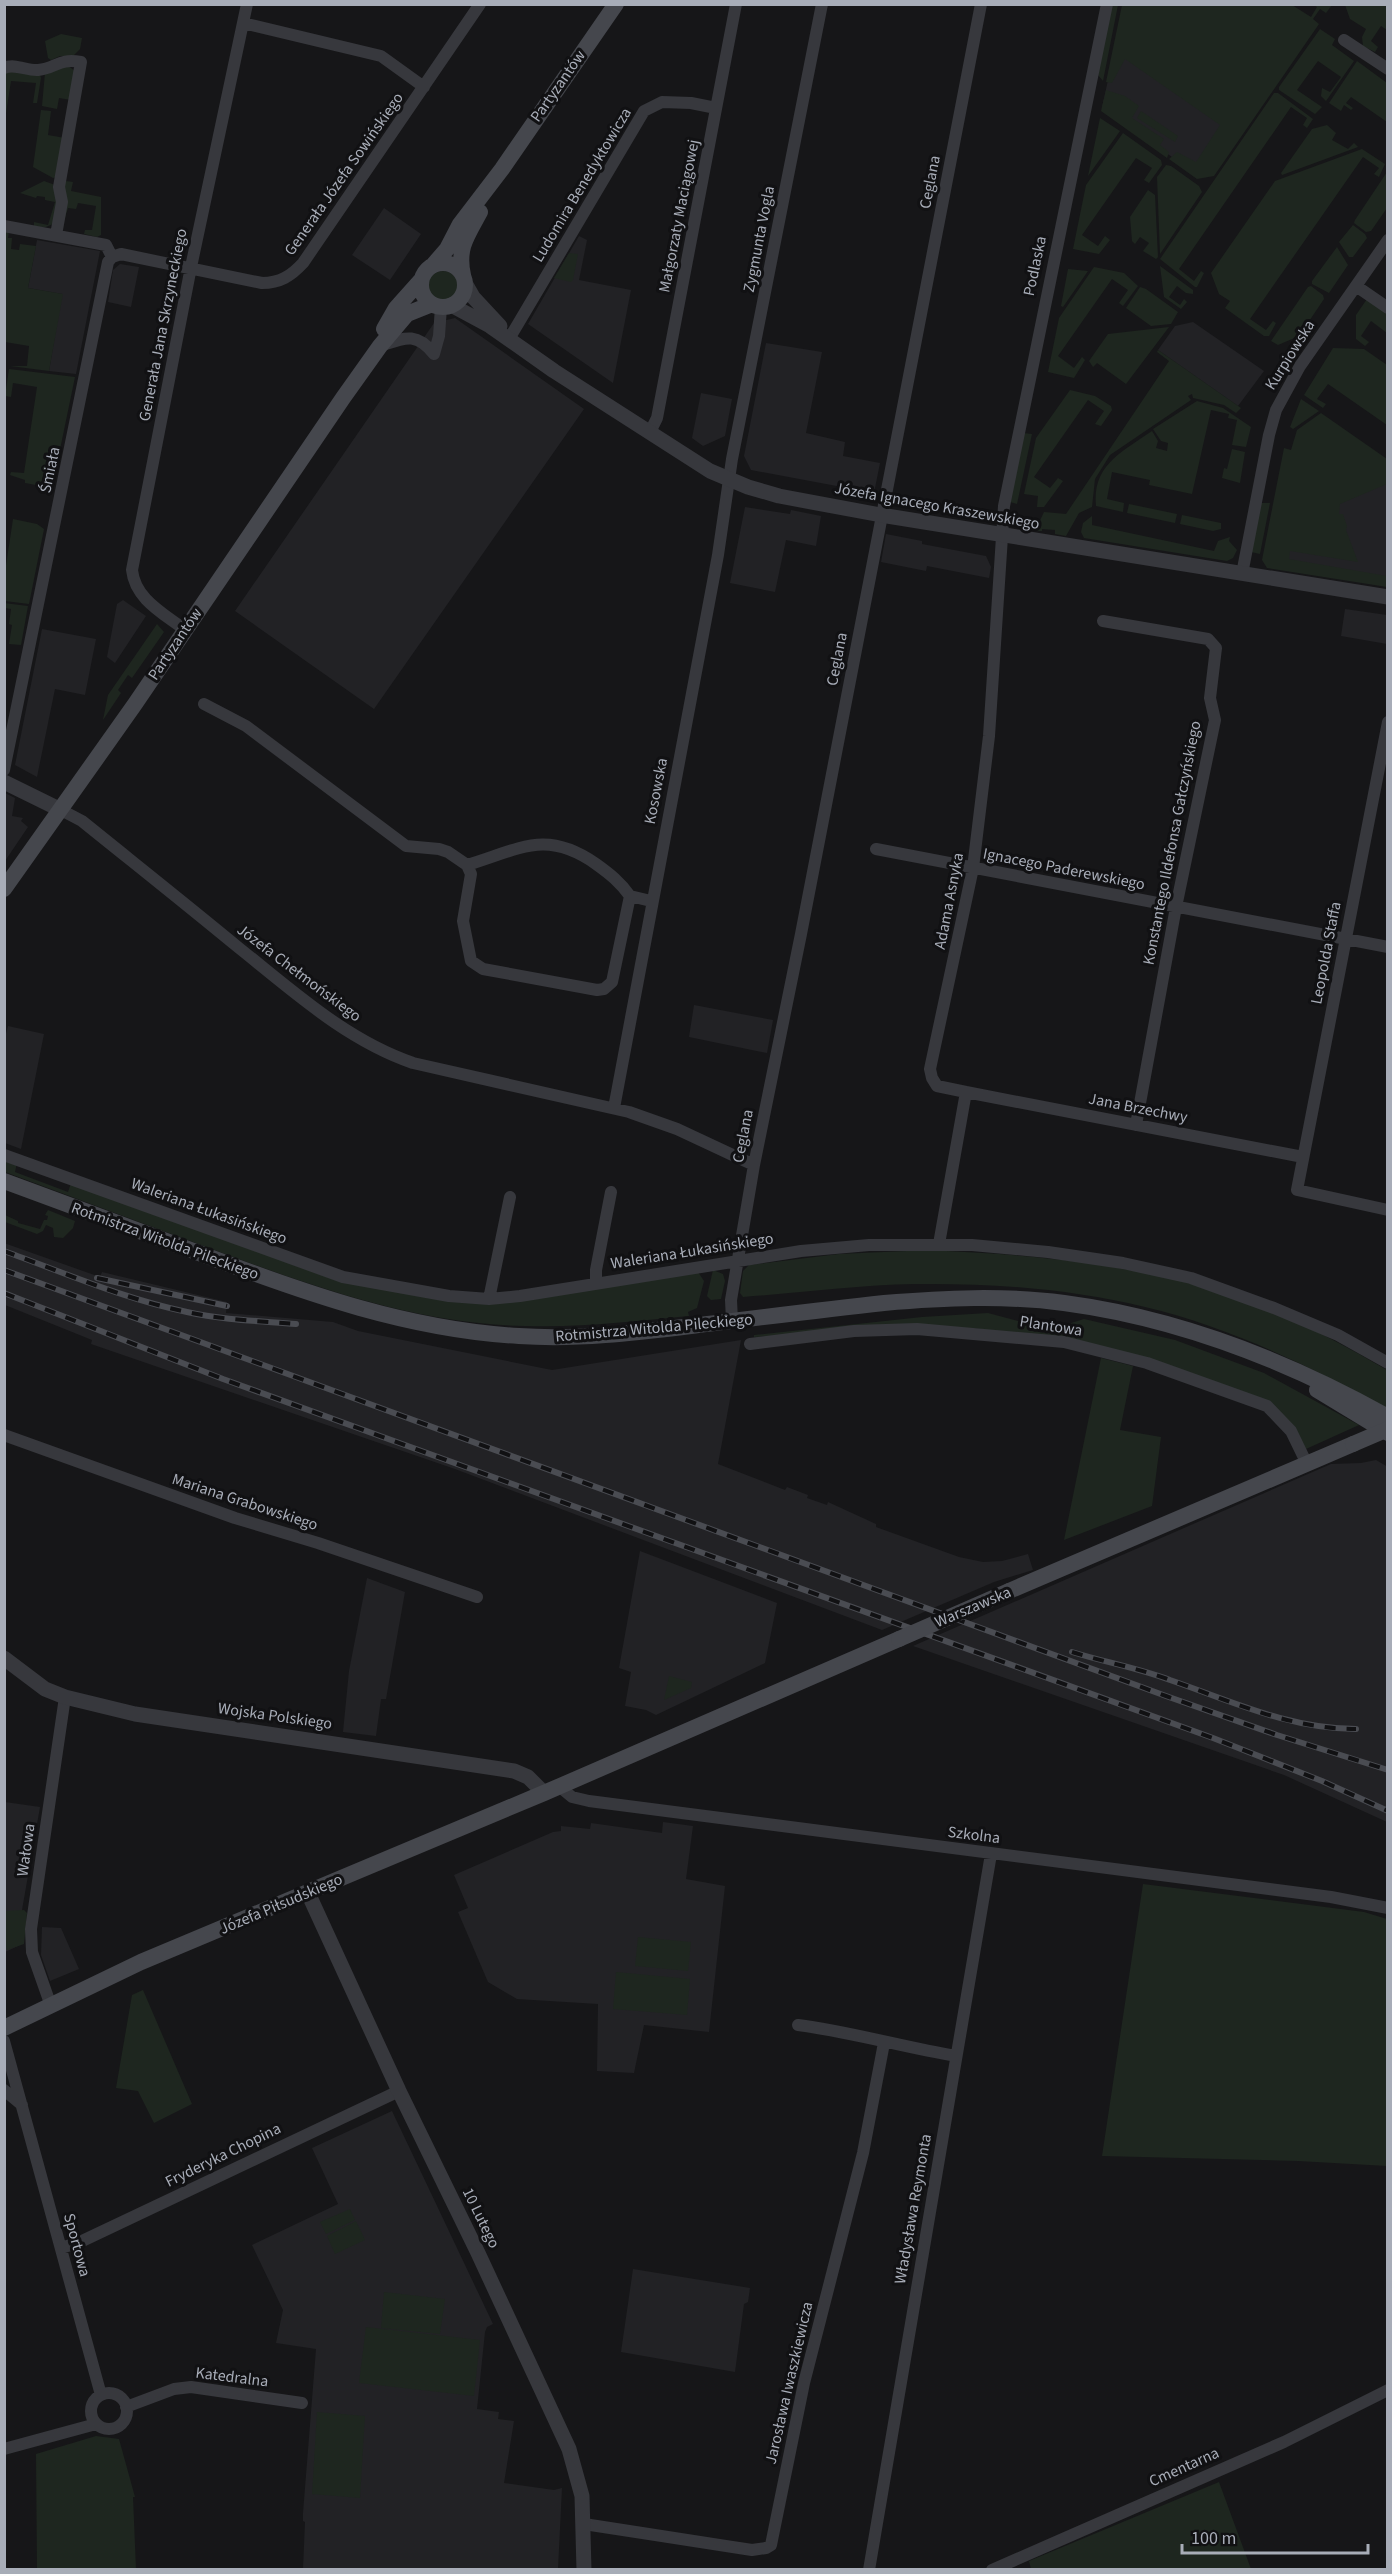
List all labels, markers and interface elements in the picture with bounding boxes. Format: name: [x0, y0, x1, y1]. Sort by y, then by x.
street label: Partyzantów: [525, 45, 591, 126]
street label: Generała Józefa Sowińskiego: [279, 88, 409, 260]
street label: Ludomira Benedyktowicza: [527, 104, 637, 266]
street label: Małgorzaty Maciągowej: [653, 138, 705, 294]
street label: Ceglana: [914, 153, 946, 211]
street label: Zygmunta Vogla: [738, 184, 780, 294]
street label: Generała Jana Skrzyneckiego: [134, 227, 192, 423]
street label: Podlaska: [1018, 234, 1052, 298]
street label: Kurpiowska: [1260, 316, 1320, 394]
street label: Śmiała: [34, 445, 66, 495]
street label: Józefa Ignacego Kraszewskiego: [833, 477, 1041, 535]
street label: Partyzantów: [143, 603, 208, 685]
street label: Ceglana: [821, 630, 853, 688]
street label: Konstantego Ildefonsa Gałczyńskiego: [1138, 719, 1206, 967]
street label: Kosowska: [639, 756, 673, 826]
street label: Ignacego Paderewskiego: [981, 843, 1147, 895]
street label: Adama Asnyka: [929, 851, 969, 951]
street label: Leopolda Staffa: [1305, 900, 1347, 1006]
street label: Józefa Chełmońskiego: [232, 919, 366, 1027]
street label: Jana Brzechwy: [1087, 1088, 1190, 1128]
street label: Ceglana: [727, 1107, 759, 1165]
street label: Waleriana Łukasińskiego: [128, 1173, 290, 1249]
street label: Rotmistrza Witolda Pileckiego: [68, 1197, 262, 1285]
street label: Waleriana Łukasińskiego: [609, 1227, 775, 1275]
street label: Rotmistrza Witolda Pileckiego: [554, 1308, 754, 1348]
street label: Plantowa: [1018, 1310, 1084, 1342]
street label: Mariana Grabowskiego: [169, 1468, 321, 1536]
street label: Warszawska: [931, 1581, 1015, 1633]
street label: Wojska Polskiego: [216, 1697, 334, 1735]
street label: Szkolna: [947, 1821, 1001, 1849]
street label: Wałowa: [11, 1822, 41, 1878]
street label: Józefa Piłsudskiego: [216, 1868, 346, 1940]
street label: Fryderyka Chopina: [161, 2117, 285, 2193]
street label: Władysława Reymonta: [889, 2132, 937, 2286]
street label: 10 Lutego: [457, 2184, 505, 2252]
street label: Sportowa: [58, 2211, 96, 2279]
street label: Jarosława Iwaszkiewicza: [760, 2300, 818, 2466]
street label: Katedralna: [194, 2362, 270, 2392]
street label: Cmentarna: [1145, 2442, 1223, 2492]
scale bar: [1182, 2517, 1368, 2555]
text: 100 m: [1191, 2526, 1236, 2551]

